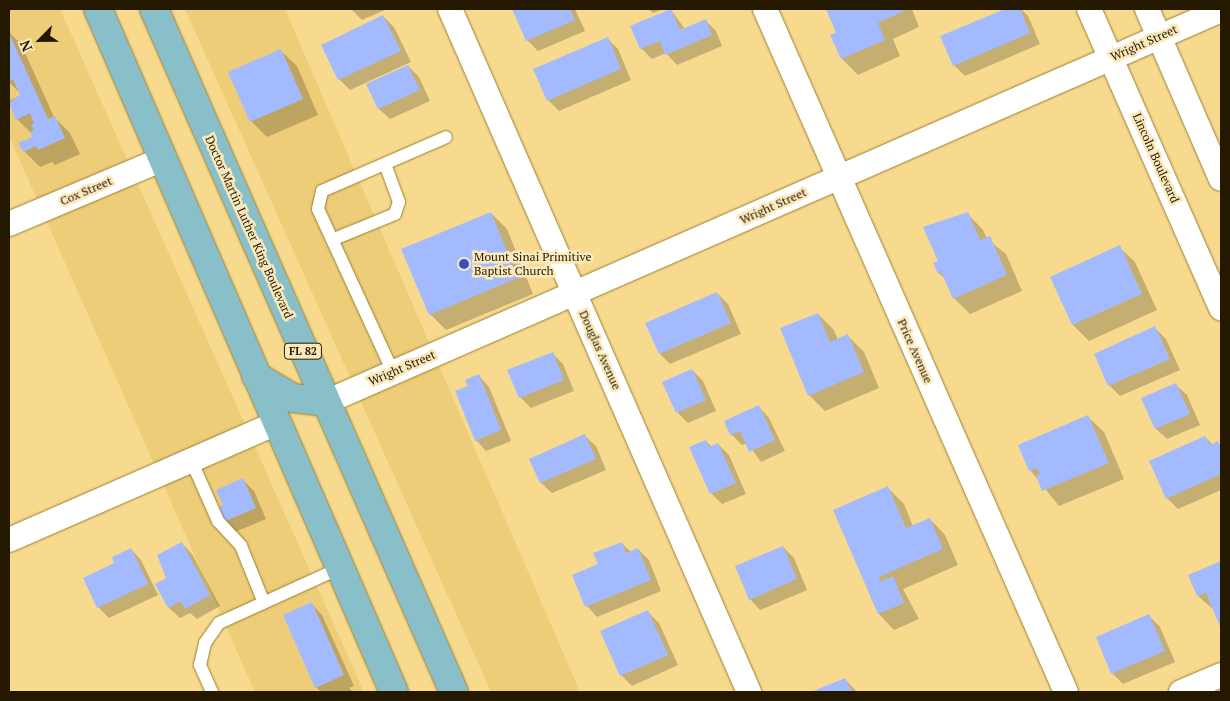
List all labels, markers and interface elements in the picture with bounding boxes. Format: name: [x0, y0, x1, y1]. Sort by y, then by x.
north arrow: [15, 15, 65, 65]
street label: Wright Street: [1108, 22, 1180, 64]
text: N: [15, 37, 37, 55]
street label: Lincoln Boulevard: [1130, 111, 1182, 205]
street label: Doctor Martin Luther King Boulevard: [202, 133, 296, 321]
street label: Cox Street: [58, 174, 114, 208]
street label: Wright Street: [737, 185, 809, 227]
place label: Mount Sinai Primitive Baptist Church: [474, 250, 591, 278]
marker: Mount Sinai Primitive Baptist Church: [458, 258, 470, 270]
street label: Douglas Avenue: [576, 308, 624, 392]
street label: Price Avenue: [894, 317, 936, 385]
road number: FL 82: [283, 342, 323, 360]
street label: Wright Street: [366, 347, 438, 389]

